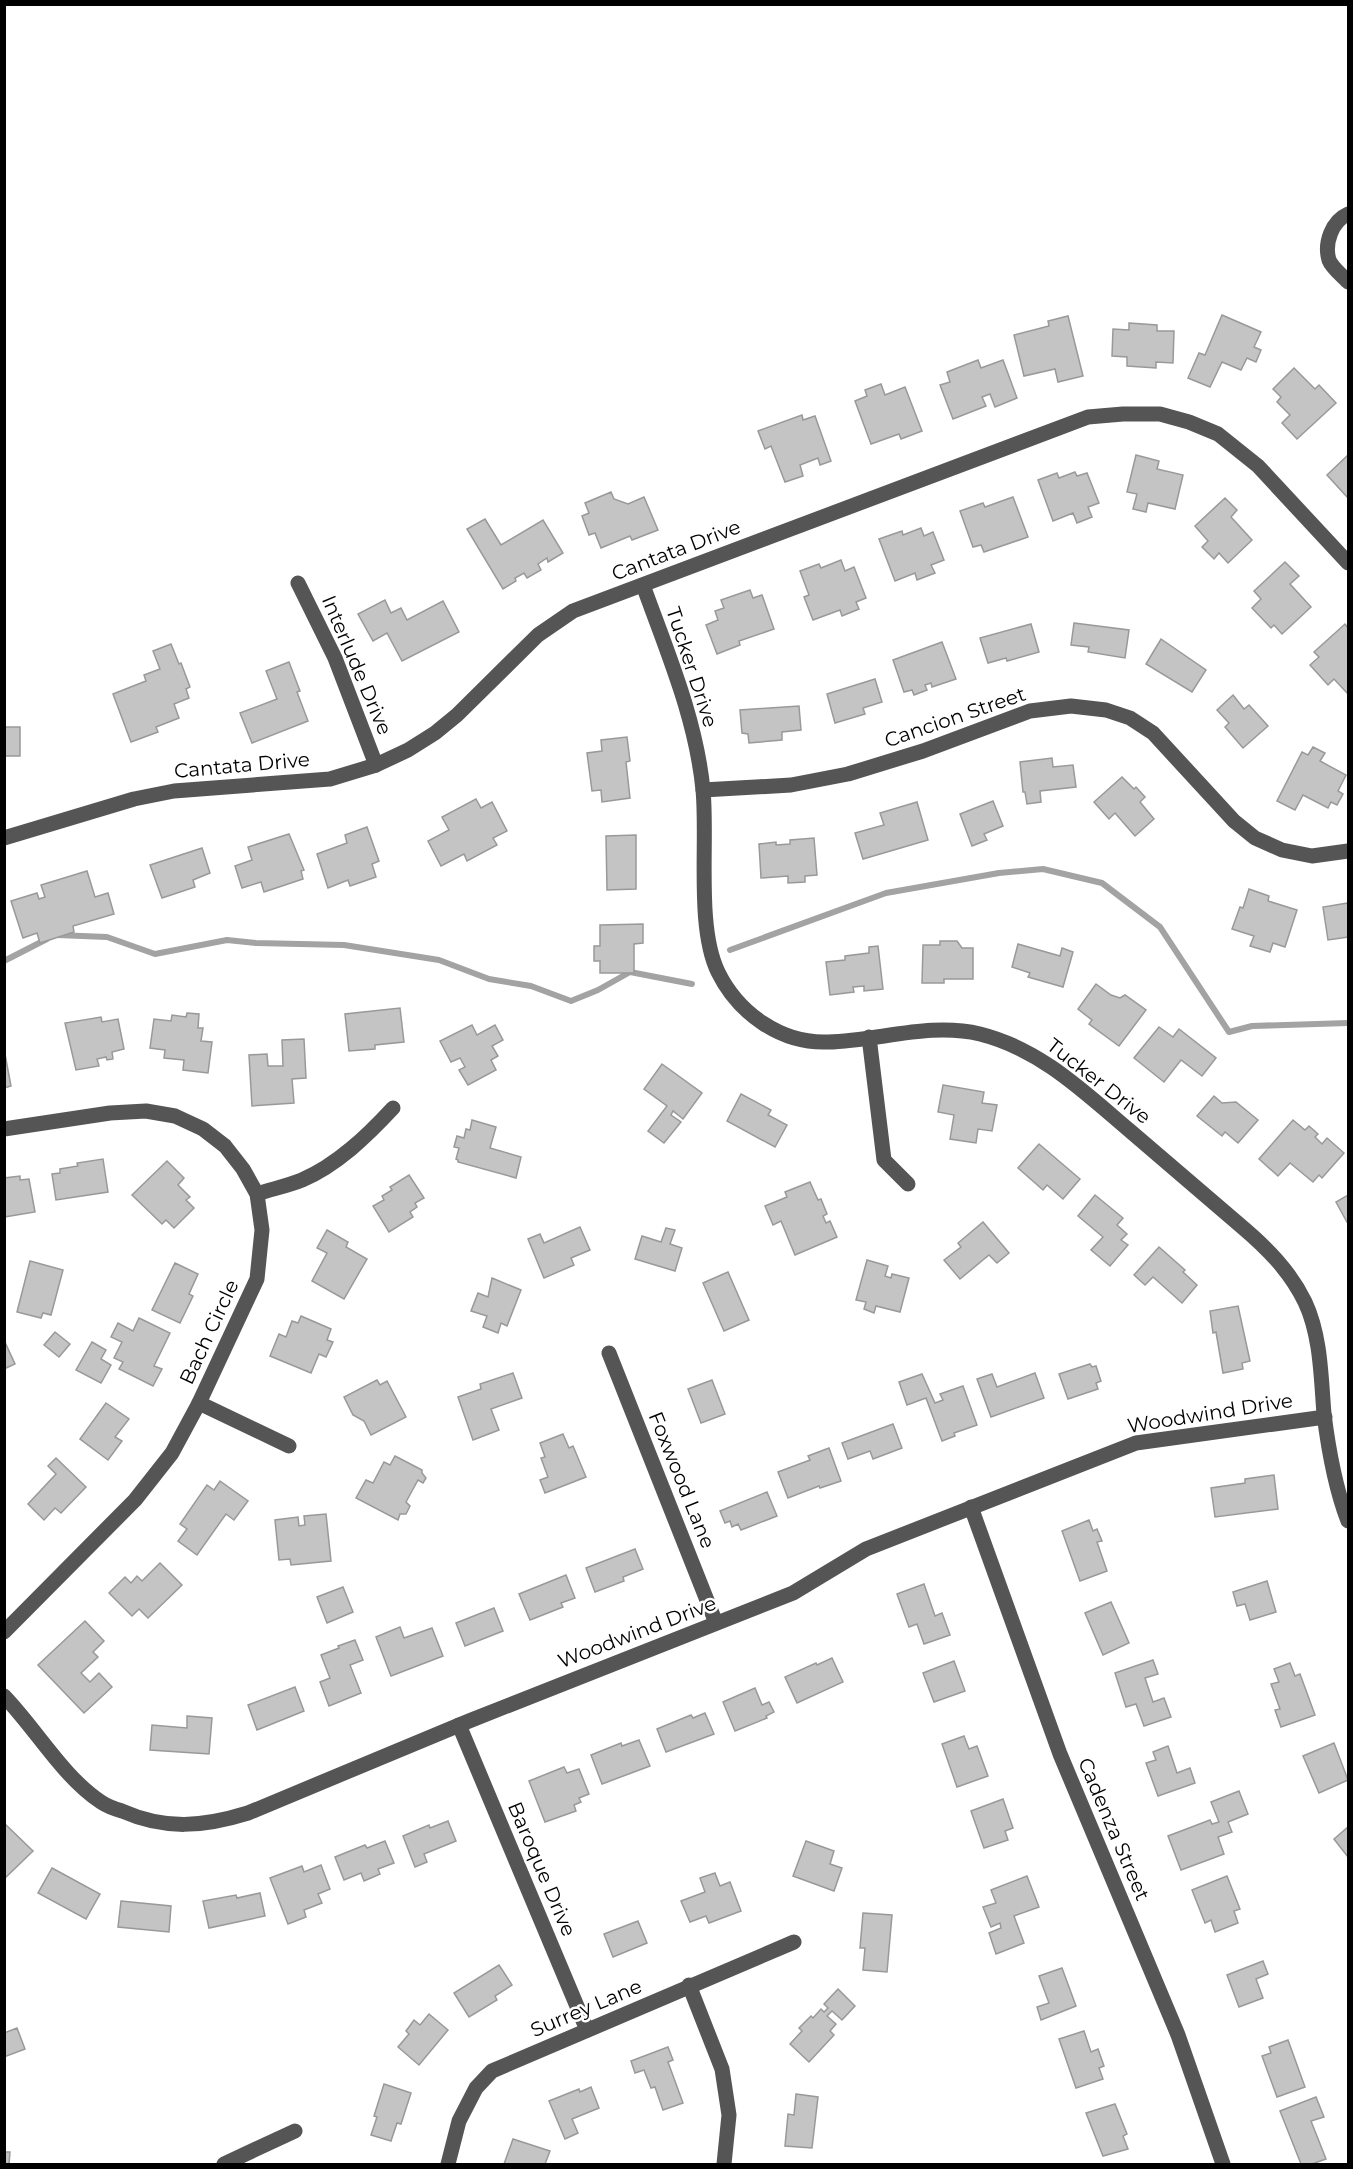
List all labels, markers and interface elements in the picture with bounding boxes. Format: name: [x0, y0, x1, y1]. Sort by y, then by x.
street label: Cantata Drive: [608, 514, 744, 586]
street label: Interlude Drive: [317, 592, 397, 738]
street label: Tucker Drive: [661, 604, 723, 730]
street label: Cancion Street: [881, 682, 1029, 752]
street label: Cantata Drive: [173, 747, 311, 783]
street label: Tucker Drive: [1042, 1033, 1156, 1129]
street label: Bach Circle: [174, 1276, 244, 1388]
street label: Woodwind Drive: [1125, 1388, 1295, 1438]
street label: Foxwood Lane: [644, 1408, 720, 1552]
street label: Woodwind Drive: [555, 1591, 719, 1673]
street label: Cadenza Street: [1073, 1754, 1155, 1904]
street label: Baroque Drive: [503, 1798, 581, 1940]
street label: Surrey Lane: [527, 1974, 645, 2042]

